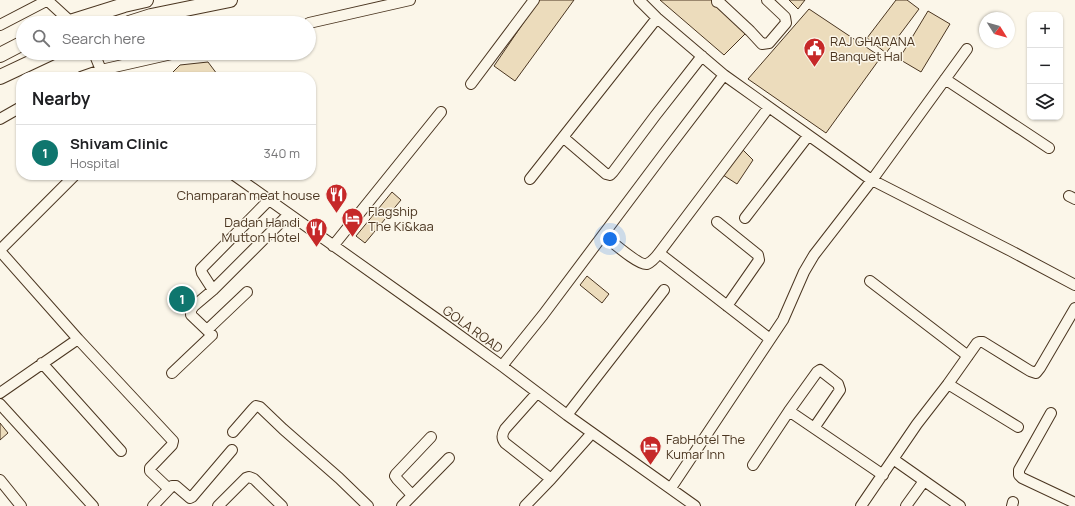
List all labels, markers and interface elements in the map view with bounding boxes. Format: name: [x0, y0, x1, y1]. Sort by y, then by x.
north arrow: [979, 12, 1015, 48]
map controls: [1027, 12, 1063, 120]
button: +: [1027, 12, 1063, 48]
search box: [16, 16, 316, 60]
icon: search: [30, 27, 52, 49]
text: Search here: [62, 28, 145, 49]
place label: RAJ GHARANA Banquet Hal: [830, 32, 915, 65]
public building icon: RAJ GHARANA Banquet Hal: [802, 35, 828, 68]
button: −: [1027, 48, 1063, 84]
button: layers: [1027, 84, 1063, 120]
text: Nearby: [32, 87, 90, 110]
text: Shivam Clinic: [70, 133, 168, 154]
text: 1: [42, 144, 48, 162]
text: 340 m: [264, 144, 300, 162]
text: Hospital: [70, 154, 120, 172]
restaurant icon: Champaran meat house: [323, 182, 349, 215]
place label: Champaran meat house: [177, 186, 320, 204]
place label: Flagship The Ki&kaa: [368, 202, 434, 235]
hotel icon: Flagship The Ki&kaa: [339, 205, 365, 238]
place label: Dadan Handi Mutton Hotel: [222, 213, 300, 246]
restaurant icon: Dadan Handi Mutton Hotel: [303, 216, 329, 249]
your location: [600, 229, 620, 249]
pin: 1: [169, 284, 195, 314]
street label: GOLA ROAD: [439, 301, 507, 357]
place label: FabHotel The Kumar Inn: [666, 430, 745, 463]
hotel icon: FabHotel The Kumar Inn: [638, 433, 664, 466]

